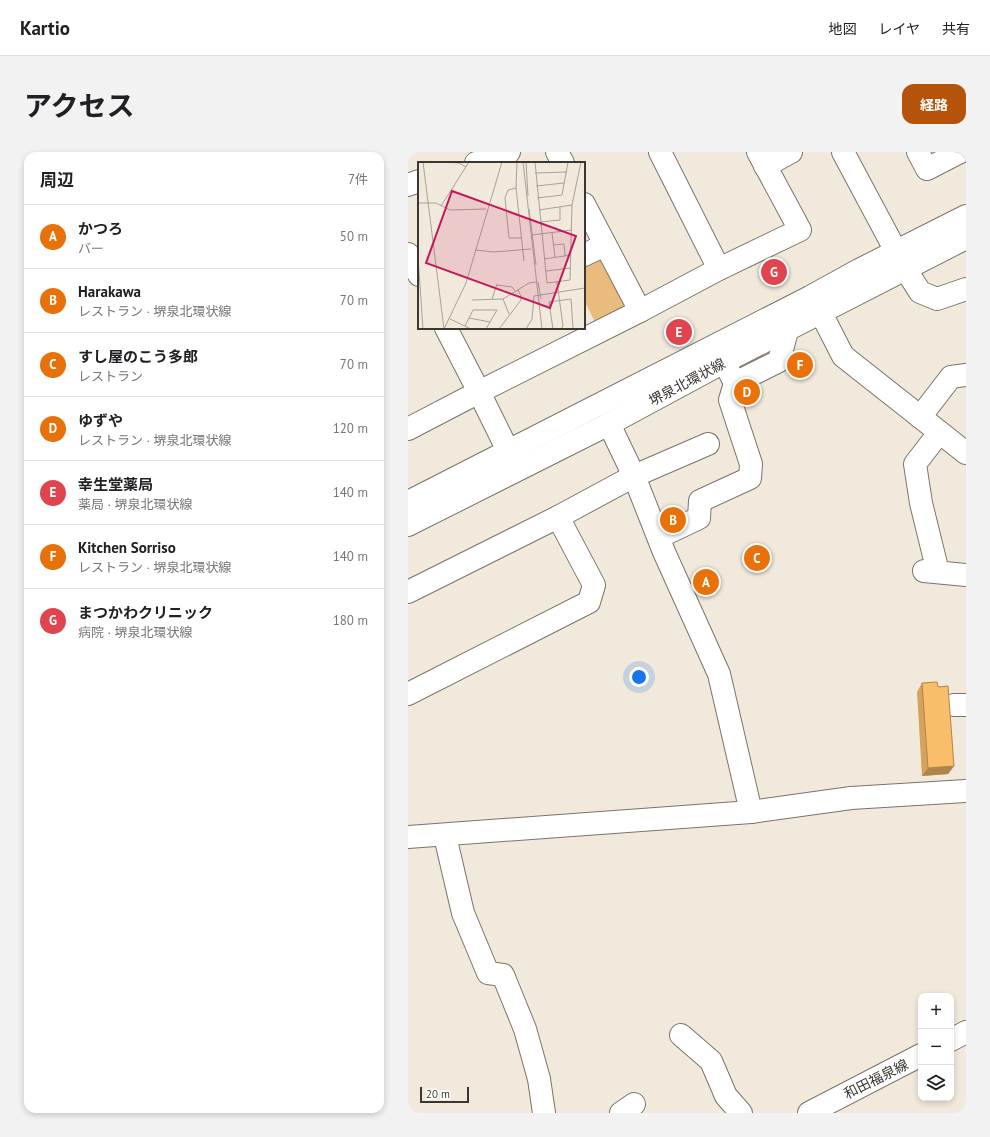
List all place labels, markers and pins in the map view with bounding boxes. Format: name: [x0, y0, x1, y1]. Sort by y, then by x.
pin: G: [761, 257, 787, 287]
pin: E: [666, 317, 692, 347]
pin: F: [787, 350, 813, 380]
pin: D: [734, 377, 760, 407]
pin: B: [660, 505, 686, 535]
pin: C: [744, 543, 770, 573]
pin: A: [693, 567, 719, 597]

